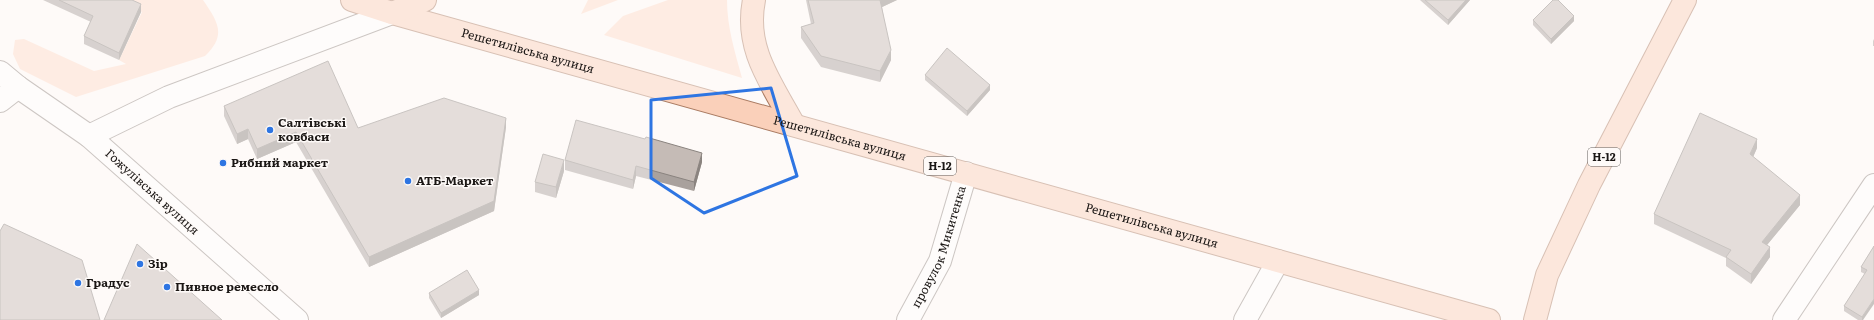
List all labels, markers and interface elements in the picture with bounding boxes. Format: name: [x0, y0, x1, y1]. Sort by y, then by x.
street label: Решетилівська вулиця: [459, 23, 597, 77]
street label: Решетилівська вулиця: [771, 110, 909, 165]
place label: Салтівські ковбаси: [278, 113, 347, 145]
marker: Салтівські ковбаси: [265, 125, 275, 135]
street label: Гожулівська вулиця: [102, 144, 204, 238]
road number: Н-12: [1588, 148, 1620, 166]
place label: Рибний маркет: [231, 153, 329, 171]
road number: Н-12: [924, 157, 956, 175]
marker: Рибний маркет: [218, 158, 228, 168]
place label: АТБ-Маркет: [416, 171, 494, 189]
marker: АТБ-Маркет: [403, 176, 413, 186]
street label: провулок Микитенка: [906, 183, 970, 311]
street label: Решетилівська вулиця: [1083, 197, 1221, 252]
place label: Зір: [148, 254, 168, 272]
marker: Зір: [135, 259, 145, 269]
place label: Градус: [86, 273, 130, 291]
place label: Пивное ремесло: [175, 277, 279, 295]
marker: Градус: [73, 278, 83, 288]
marker: Пивное ремесло: [162, 282, 172, 292]

